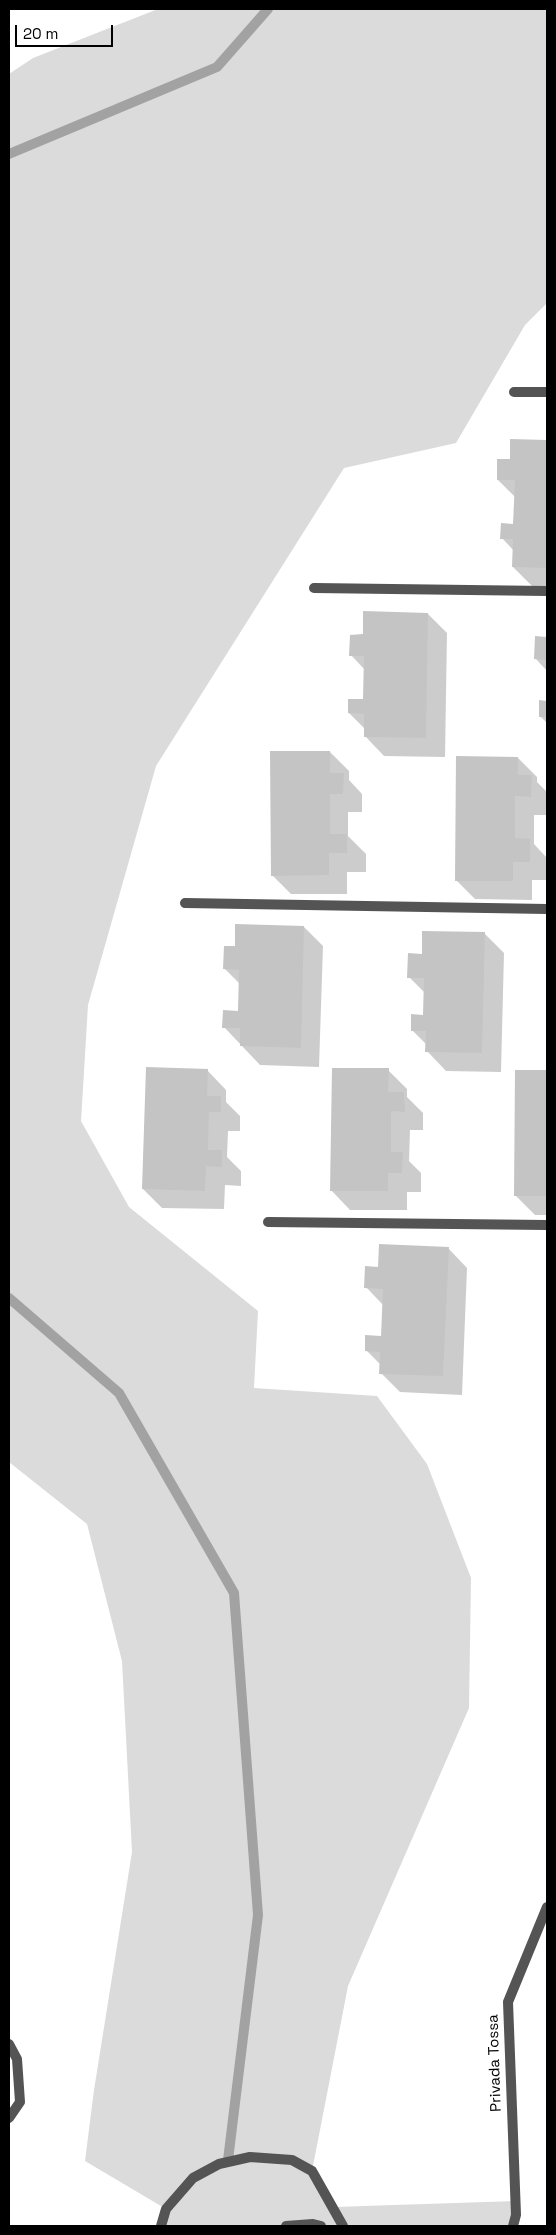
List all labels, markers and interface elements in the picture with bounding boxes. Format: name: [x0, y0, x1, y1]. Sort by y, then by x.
scale bar: [18, 15, 115, 47]
text: 20 m: [23, 24, 58, 43]
street label: Privada Tossa: [484, 2014, 506, 2112]

